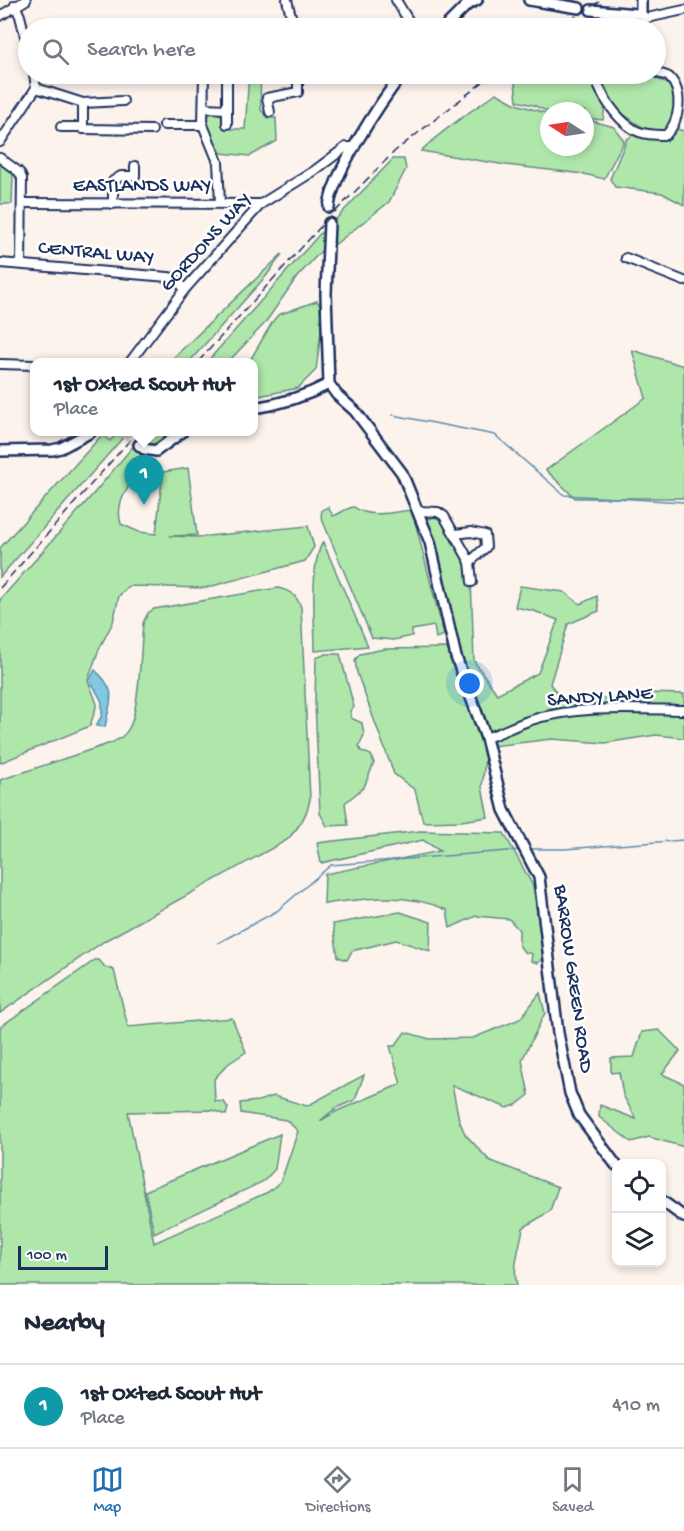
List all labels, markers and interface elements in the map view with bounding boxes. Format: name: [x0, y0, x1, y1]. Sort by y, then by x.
search box: [18, 18, 666, 84]
icon: search: [39, 35, 72, 68]
text: Search here: [87, 38, 195, 64]
north arrow: [540, 102, 594, 156]
street label: EASTLANDS WAY: [73, 176, 211, 199]
street label: GORDONS WAY: [157, 189, 257, 297]
street label: CENTRAL WAY: [37, 237, 155, 271]
popup: [30, 358, 258, 436]
text: 1st Oxted Scout Hut: [54, 373, 234, 399]
text: Place: [54, 399, 98, 422]
pin: 1: [124, 456, 164, 505]
your location: [455, 669, 484, 698]
street label: SANDY LANE: [546, 683, 655, 713]
street label: BARROW GREEN ROAD: [547, 882, 597, 1076]
map controls: [612, 1159, 666, 1267]
button: locate: [612, 1159, 666, 1213]
button: layers: [612, 1213, 666, 1267]
scale bar: [18, 1243, 108, 1270]
text: 100 m: [27, 1247, 67, 1266]
text: Nearby: [24, 1309, 105, 1340]
text: 1st Oxted Scout Hut: [81, 1382, 261, 1408]
text: 1: [39, 1395, 48, 1418]
text: 410 m: [612, 1395, 660, 1418]
text: Place: [81, 1408, 125, 1431]
tab: Map: [91, 1463, 124, 1518]
tab: Directions: [305, 1463, 371, 1518]
tab: Saved: [552, 1463, 593, 1518]

